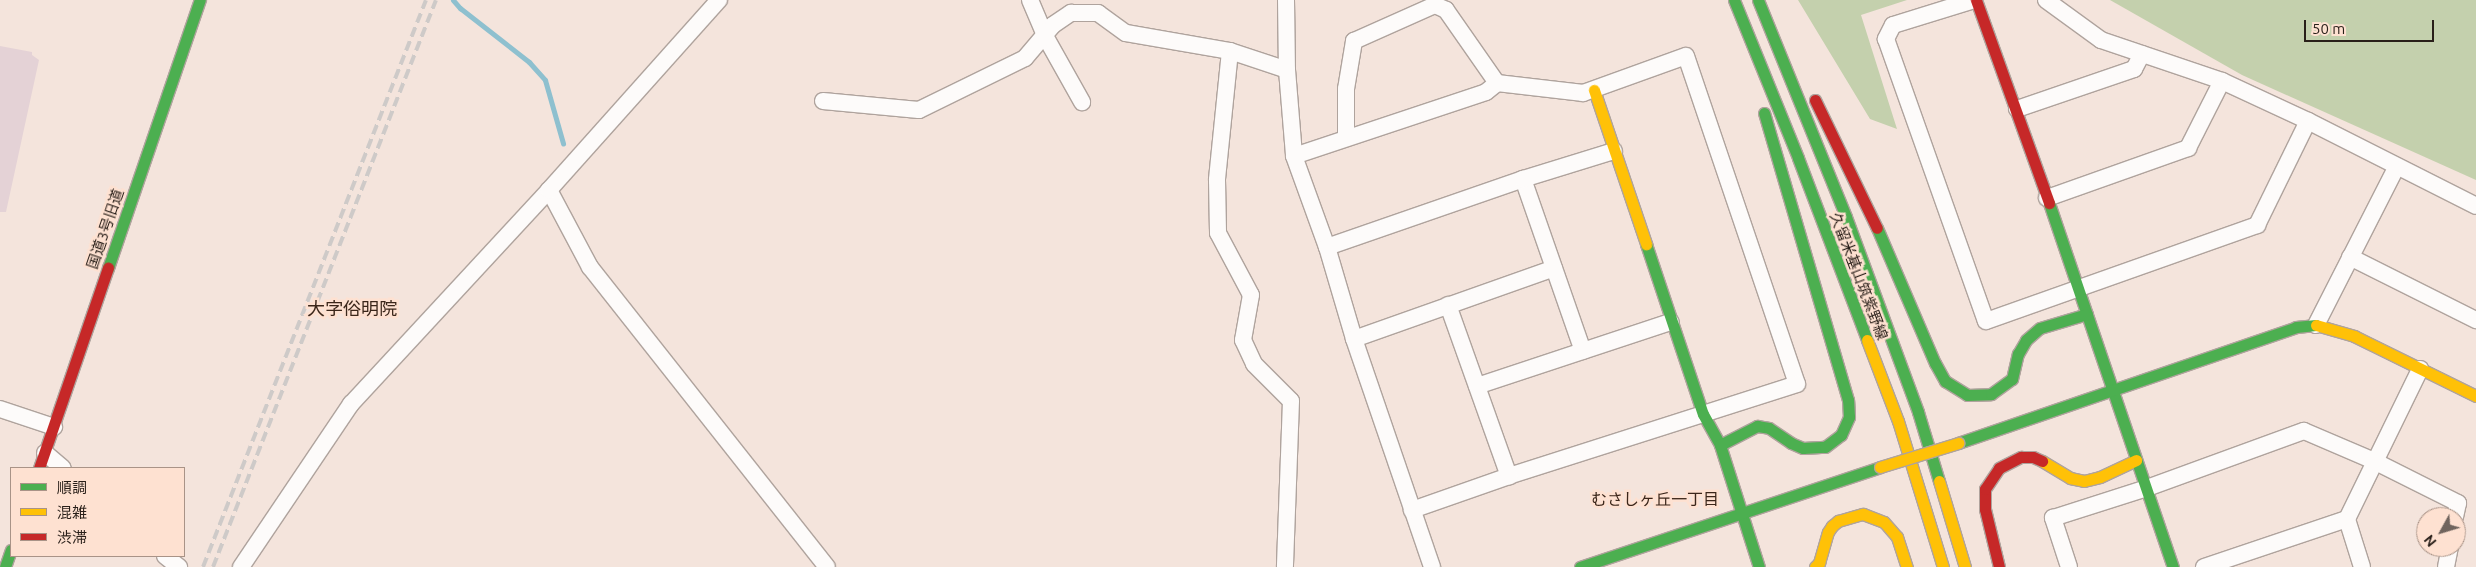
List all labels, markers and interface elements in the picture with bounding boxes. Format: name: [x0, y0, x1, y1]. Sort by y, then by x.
scale bar: [2306, 10, 2436, 42]
text: 50 m: [2312, 20, 2345, 37]
street label: 国道3号旧道: [83, 187, 127, 271]
street label: 久留米基山筑紫野線: [1826, 210, 1892, 342]
district label: 大字俗明院: [307, 297, 397, 319]
legend: [10, 467, 185, 557]
text: 順調: [57, 479, 87, 496]
district label: むさしヶ丘一丁目: [1591, 489, 1719, 509]
text: 混雑: [57, 504, 87, 521]
north arrow: [2416, 507, 2466, 557]
text: 渋滞: [57, 529, 87, 546]
text: N: [2421, 532, 2440, 550]

